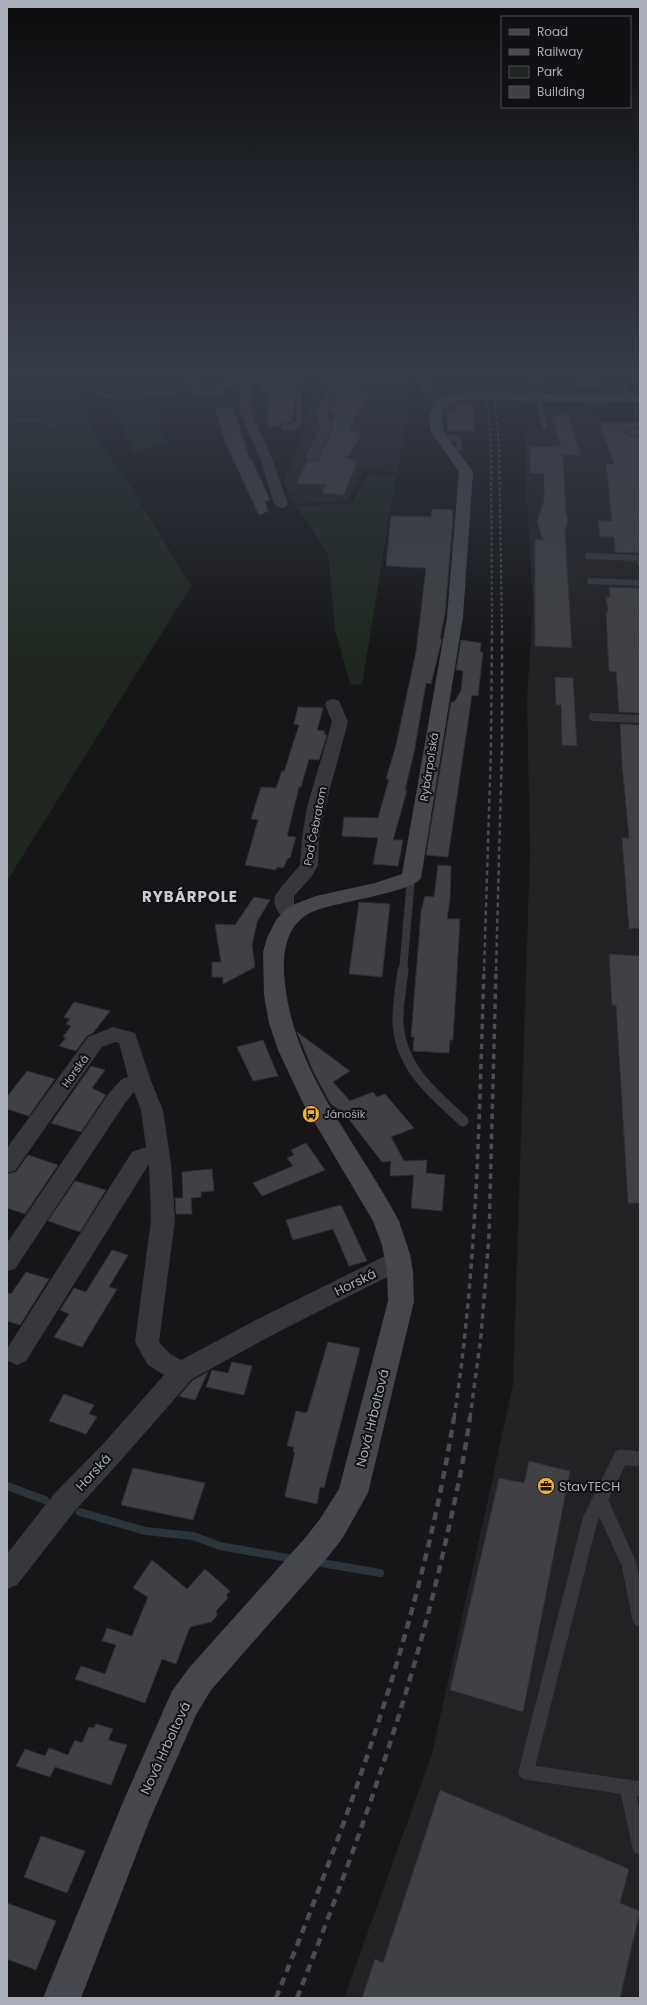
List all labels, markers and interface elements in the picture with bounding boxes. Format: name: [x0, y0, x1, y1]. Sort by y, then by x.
legend: [501, 16, 631, 108]
text: Road: [537, 23, 568, 40]
text: Railway: [537, 43, 583, 60]
text: Park: [537, 63, 564, 80]
text: Building: [537, 83, 585, 100]
street label: Rybárpoľská: [416, 732, 442, 802]
street label: Pod Čebratom: [299, 785, 331, 867]
district label: RYBÁRPOLE: [142, 886, 238, 907]
street label: Horská: [57, 1051, 93, 1091]
bus stop icon: Jánošík: [301, 1104, 321, 1124]
place label: Jánošík: [324, 1106, 366, 1122]
street label: Horská: [331, 1264, 379, 1301]
street label: Nová Hrboltová: [351, 1367, 394, 1469]
street label: Horská: [71, 1450, 115, 1495]
office icon: StavTECH: [536, 1476, 556, 1496]
place label: StavTECH: [559, 1477, 620, 1496]
street label: Nová Hrboltová: [136, 1699, 195, 1798]

